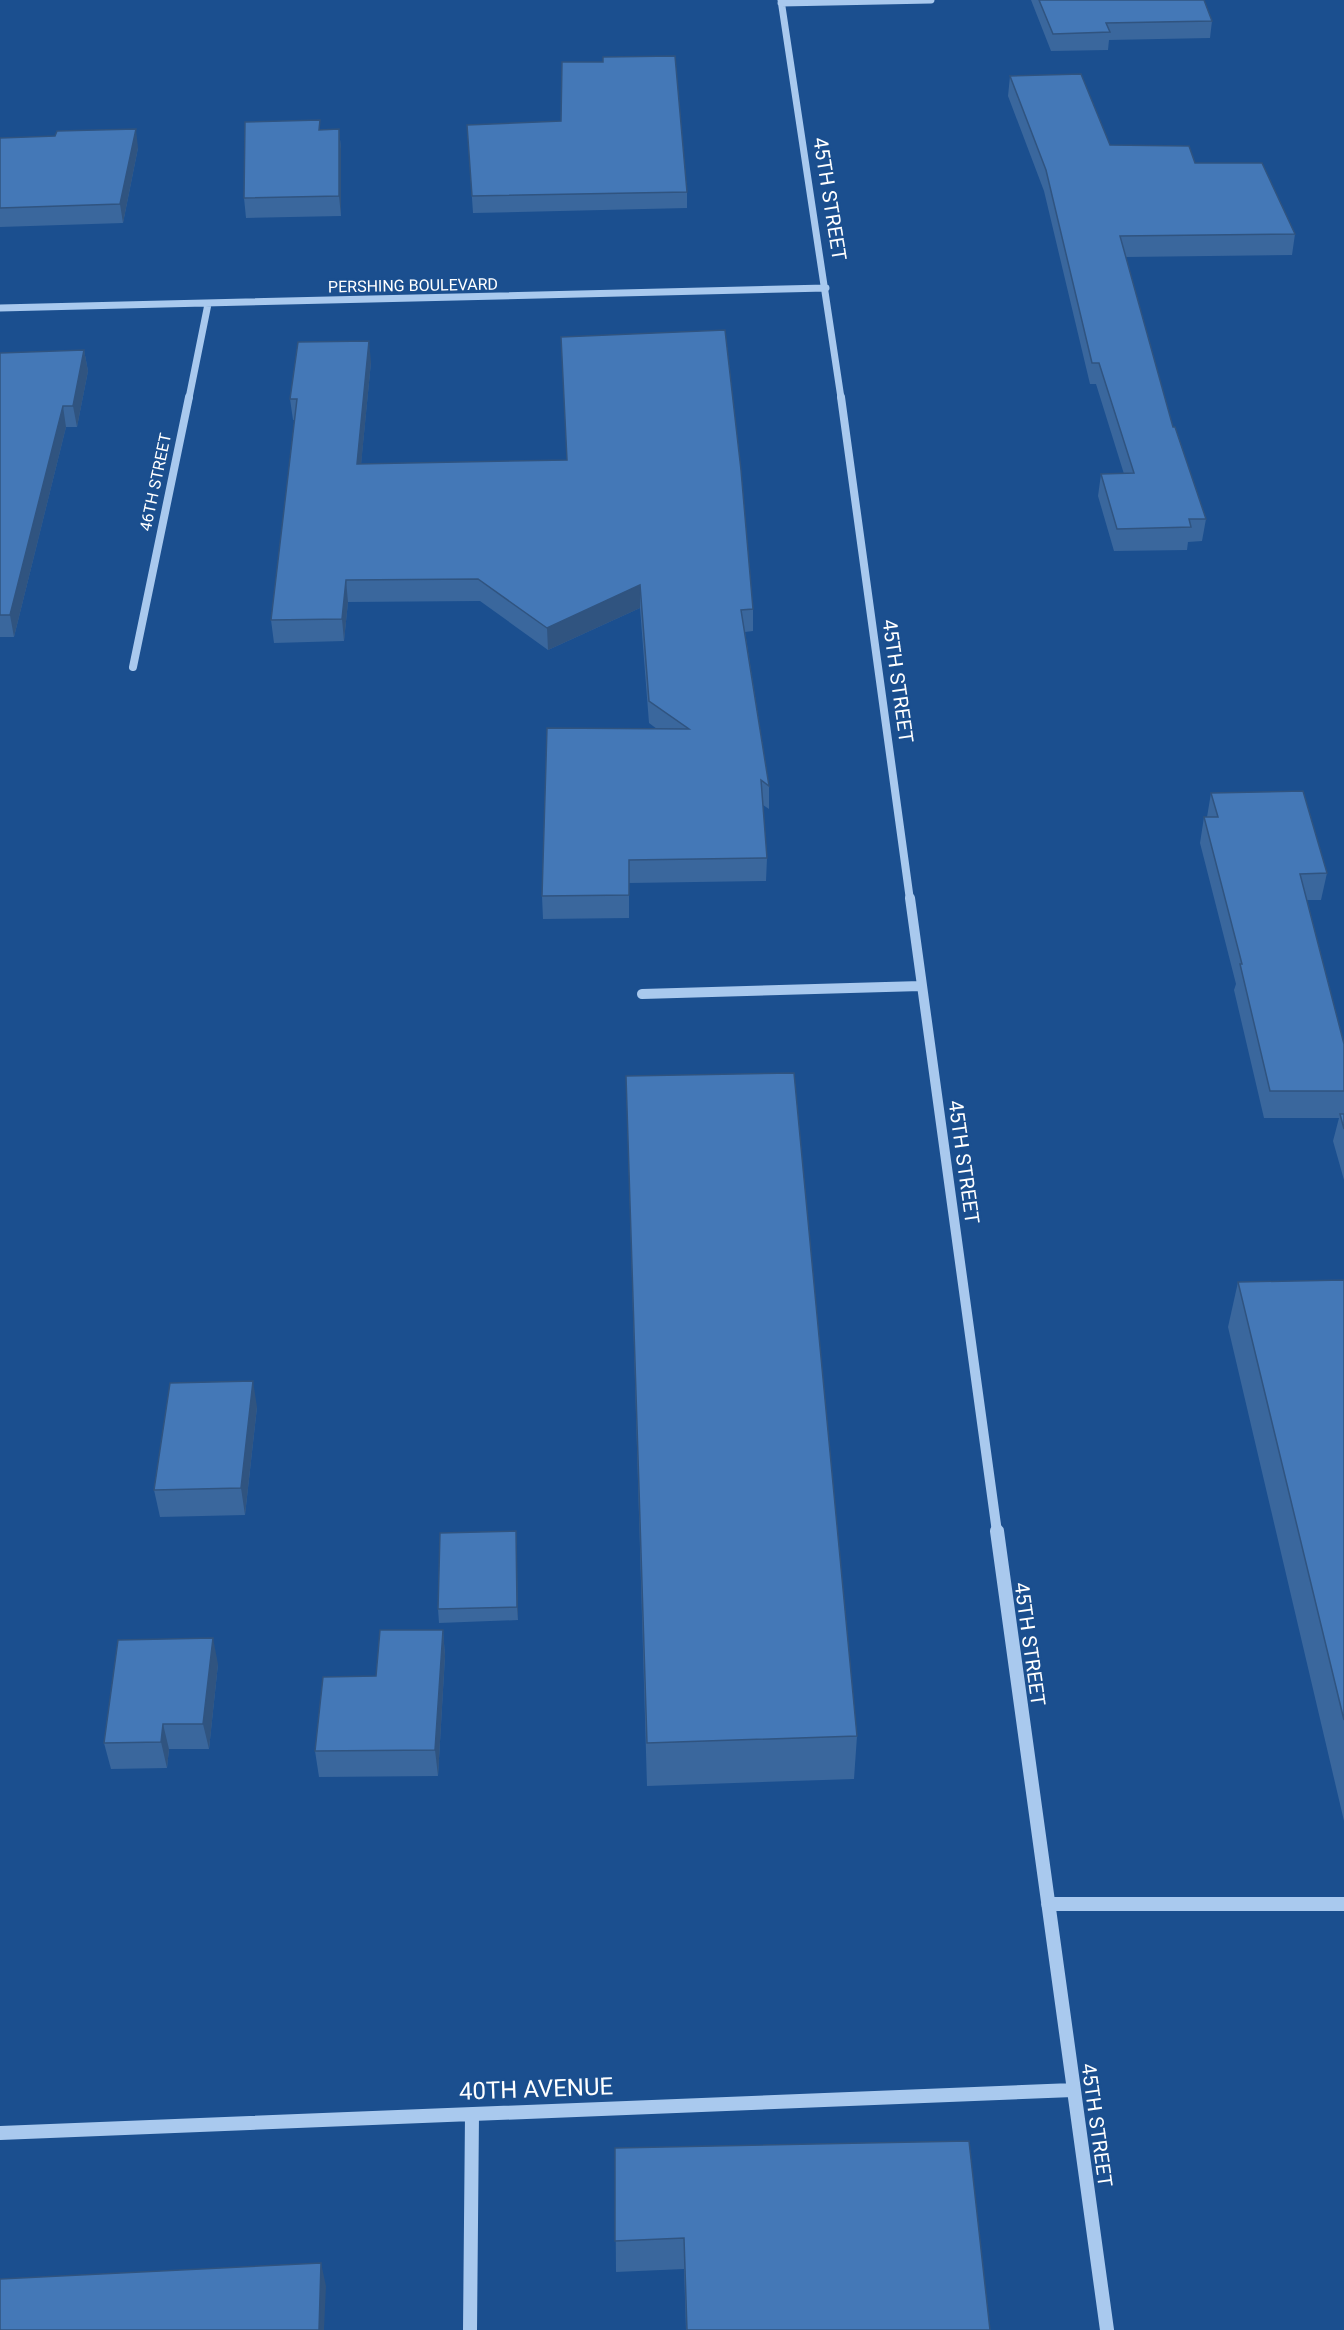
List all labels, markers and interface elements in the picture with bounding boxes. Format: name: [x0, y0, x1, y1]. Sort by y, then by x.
street label: 45TH STREET: [808, 136, 852, 262]
street label: PERSHING BOULEVARD: [328, 275, 498, 296]
street label: 46TH STREET: [136, 431, 175, 533]
street label: 45TH STREET: [877, 618, 919, 744]
street label: 45TH STREET: [943, 1099, 985, 1225]
street label: 45TH STREET: [1009, 1581, 1051, 1707]
street label: 45TH STREET: [1076, 2062, 1118, 2188]
street label: 40TH AVENUE: [458, 2072, 614, 2106]

